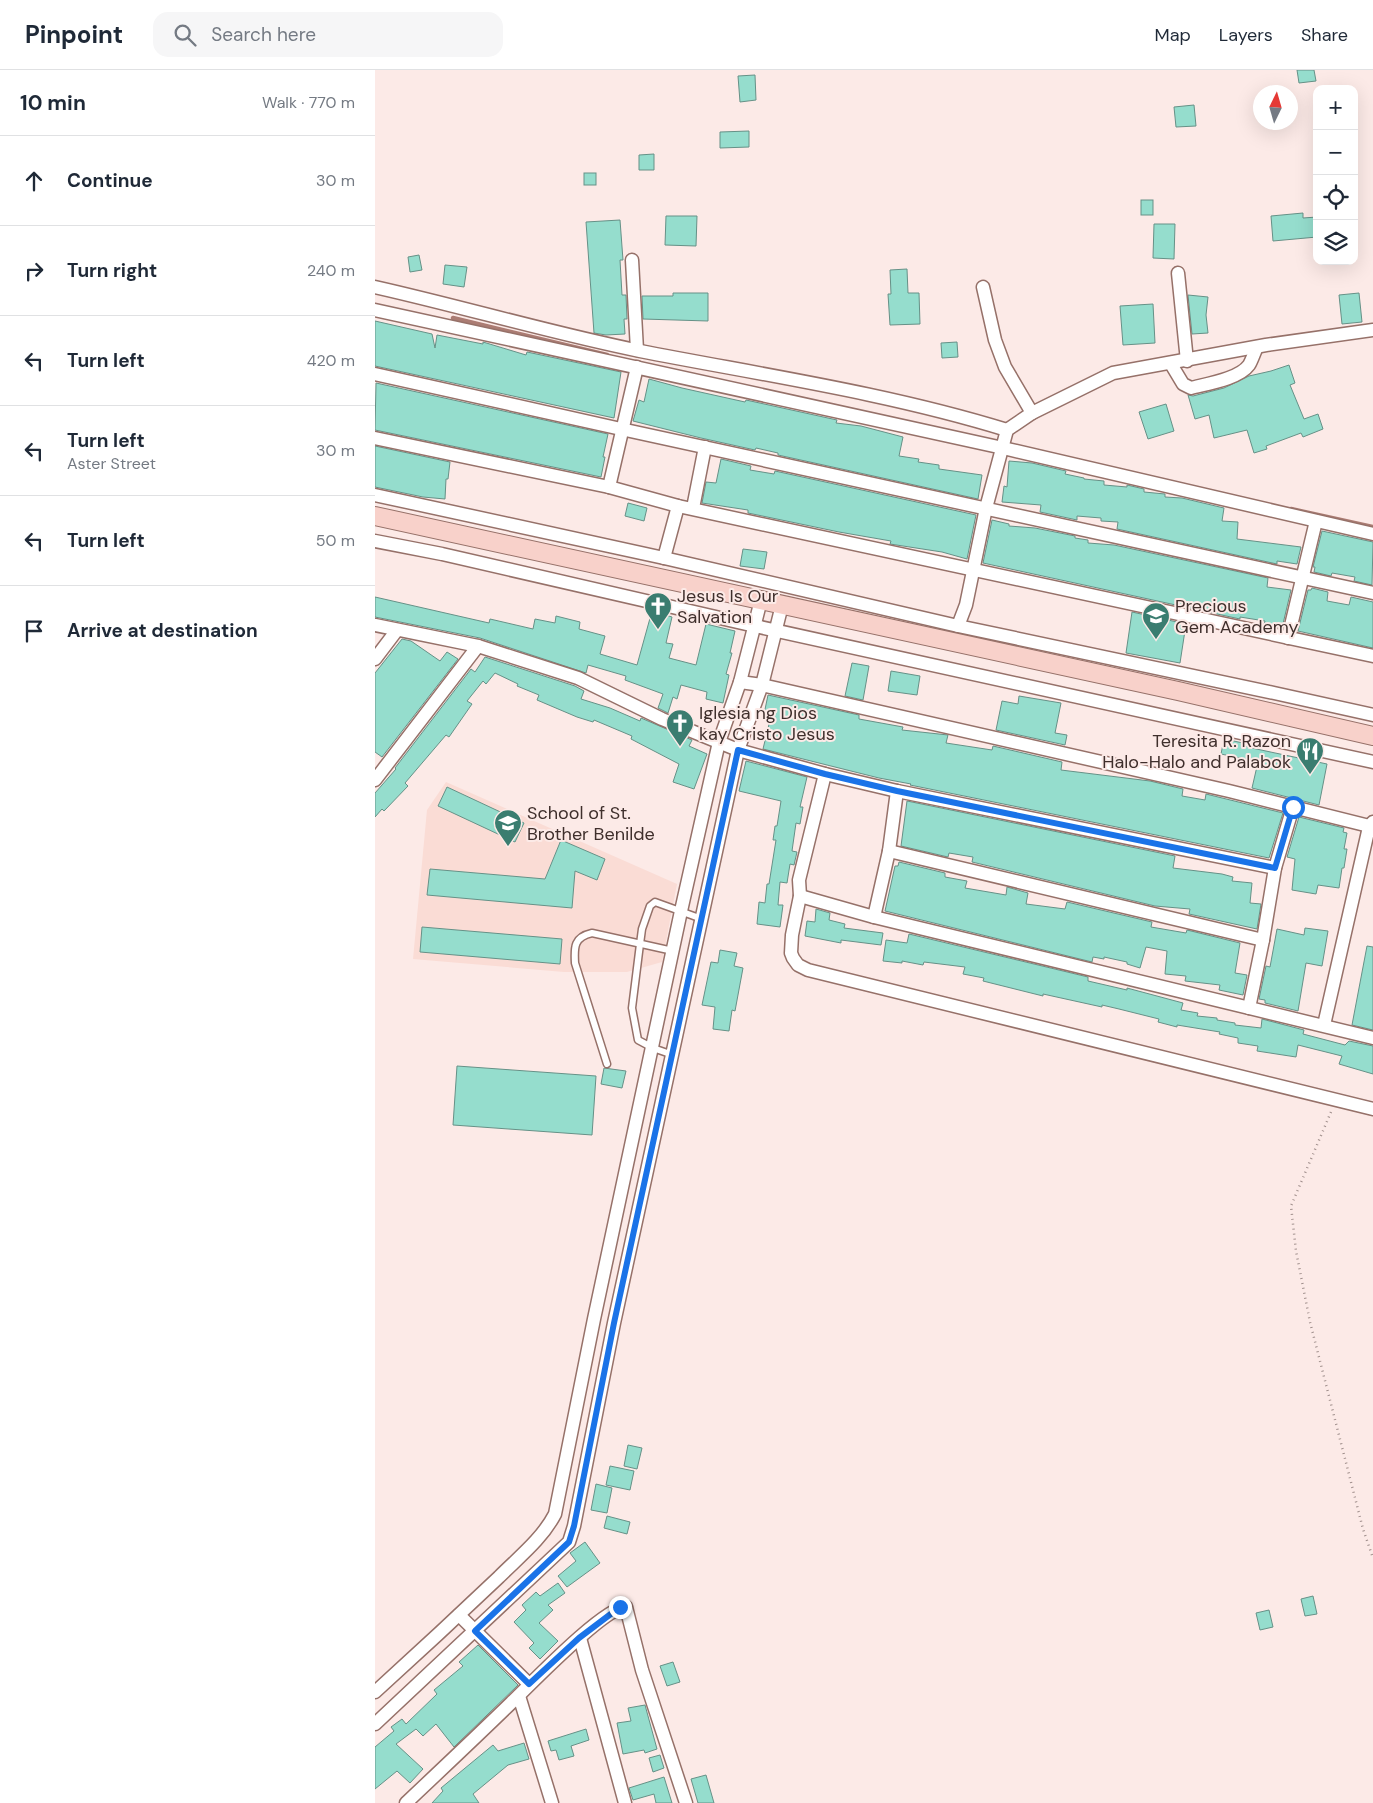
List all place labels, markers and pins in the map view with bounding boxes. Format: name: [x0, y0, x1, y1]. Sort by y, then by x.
place label: Jesus Is Our Salvation: [677, 584, 779, 629]
church icon: Jesus Is Our Salvation: [643, 591, 673, 630]
place label: Precious Gem Academy: [1175, 594, 1299, 639]
school or university icon: Precious Gem Academy: [1141, 601, 1171, 640]
place label: Iglesia ng Dios kay Cristo Jesus: [699, 701, 835, 746]
church icon: Iglesia ng Dios kay Cristo Jesus: [665, 708, 695, 747]
place label: Teresita R. Razon Halo-Halo and Palabok: [1102, 729, 1291, 774]
restaurant icon: Teresita R. Razon Halo-Halo and Palabok: [1295, 736, 1325, 775]
place label: School of St. Brother Benilde: [527, 801, 655, 846]
school or university icon: School of St. Brother Benilde: [493, 808, 523, 847]

